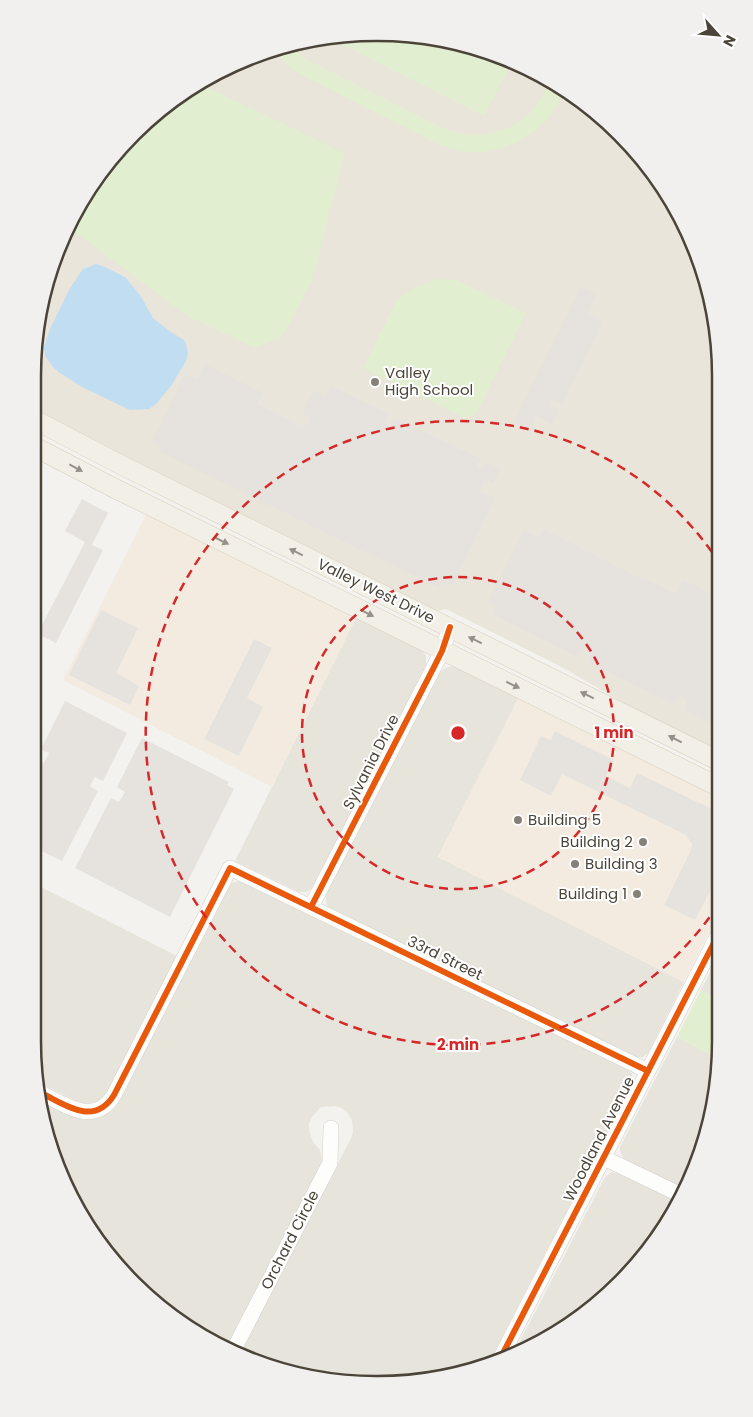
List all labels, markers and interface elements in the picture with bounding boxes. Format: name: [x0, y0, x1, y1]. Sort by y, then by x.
north arrow: [693, 10, 743, 60]
text: N: [718, 32, 741, 50]
place label: Valley High School: [385, 362, 473, 400]
marker: Valley High School: [369, 376, 381, 388]
one-way arrow: [69, 464, 84, 472]
one-way arrow: [214, 537, 229, 545]
one-way arrow: [289, 548, 303, 556]
street label: Valley West Drive: [314, 553, 438, 628]
one-way arrow: [360, 609, 374, 617]
one-way arrow: [468, 636, 483, 644]
one-way arrow: [506, 681, 520, 689]
one-way arrow: [579, 691, 594, 699]
street label: Sylvania Drive: [337, 710, 404, 813]
text: 1 min: [594, 722, 634, 743]
centre of rings: [449, 724, 467, 742]
one-way arrow: [668, 735, 682, 743]
place label: Building 5: [528, 809, 601, 830]
marker: Building 5: [512, 814, 524, 826]
place label: Building 2: [561, 831, 633, 852]
marker: Building 2: [637, 836, 649, 848]
place label: Building 3: [585, 853, 658, 874]
marker: Building 3: [569, 858, 581, 870]
place label: Building 1: [558, 883, 627, 904]
marker: Building 1: [631, 888, 643, 900]
street label: 33rd Street: [404, 930, 486, 985]
text: 2 min: [437, 1034, 479, 1055]
street label: Woodland Avenue: [558, 1073, 639, 1205]
street label: Orchard Circle: [255, 1186, 324, 1293]

